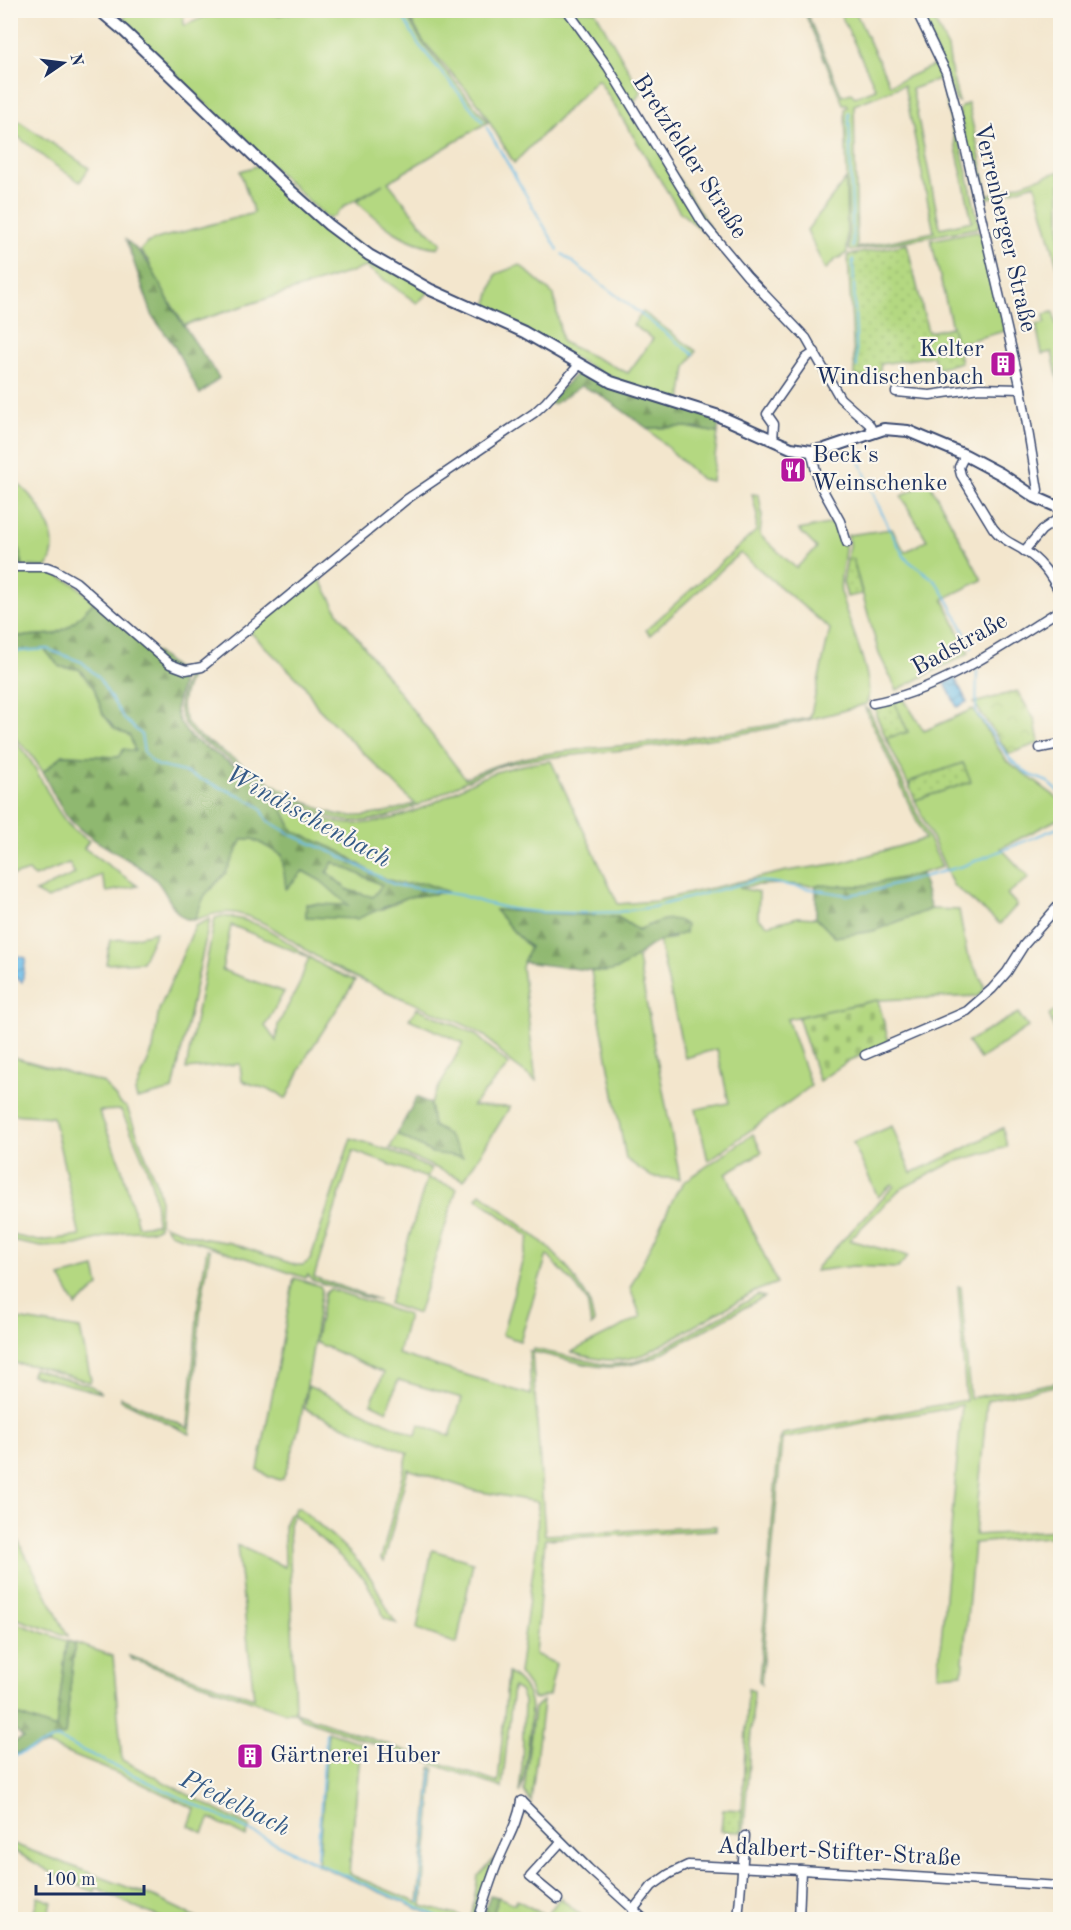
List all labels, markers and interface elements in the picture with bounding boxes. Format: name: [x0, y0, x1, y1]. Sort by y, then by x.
north arrow: [33, 33, 93, 93]
text: N: [66, 52, 85, 68]
street label: Bretzfelder Straße: [627, 71, 751, 243]
street label: Verrenberger Straße: [968, 121, 1040, 335]
place label: Kelter Windischenbach: [815, 338, 984, 390]
building icon: Kelter Windischenbach: [988, 349, 1018, 379]
place label: Beck's Weinschenke: [812, 444, 947, 496]
restaurant icon: Beck's Weinschenke: [778, 455, 808, 485]
street label: Badstraße: [908, 609, 1012, 681]
water label: Windischenbach: [221, 761, 395, 873]
building icon: Gärtnerei Huber: [235, 1741, 265, 1771]
place label: Gärtnerei Huber: [270, 1744, 441, 1768]
water label: Pfedelbach: [175, 1766, 294, 1842]
street label: Adalbert-Stifter-Straße: [716, 1835, 962, 1871]
scale bar: [36, 1858, 144, 1896]
text: 100 m: [45, 1871, 96, 1889]

